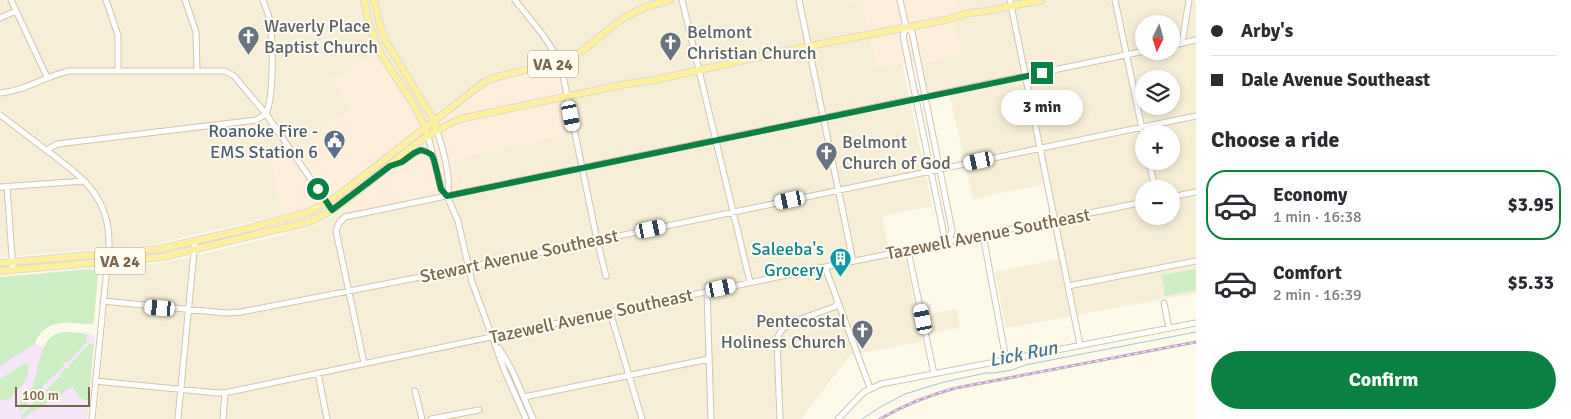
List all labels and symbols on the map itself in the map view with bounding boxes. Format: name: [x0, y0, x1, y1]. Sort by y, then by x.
place label: Waverly Place Baptist Church: [264, 15, 378, 58]
north arrow: [1135, 15, 1180, 60]
place label: Belmont Christian Church: [687, 21, 817, 64]
church icon: Waverly Place Baptist Church: [236, 24, 260, 55]
church icon: Belmont Christian Church: [659, 30, 683, 61]
road number: VA 24: [528, 51, 578, 78]
route end: [1031, 62, 1053, 84]
callout: 3 min: [1001, 90, 1083, 126]
car: [560, 100, 581, 132]
place label: Roanoke Fire - EMS Station 6: [208, 120, 318, 163]
public building icon: Roanoke Fire - EMS Station 6: [322, 129, 346, 160]
place label: Belmont Church of God: [842, 131, 951, 174]
church icon: Belmont Church of God: [814, 140, 838, 171]
car: [962, 151, 995, 171]
route start: [307, 178, 329, 200]
car: [773, 190, 806, 210]
street label: Tazewell Avenue Southeast: [884, 203, 1092, 265]
car: [634, 219, 667, 239]
street label: Stewart Avenue Southeast: [418, 224, 620, 288]
place label: Saleeba's Grocery: [752, 238, 825, 281]
building icon: Saleeba's Grocery: [828, 247, 852, 278]
road number: VA 24: [95, 248, 145, 274]
car: [704, 278, 737, 298]
street label: Tazewell Avenue Southeast: [487, 284, 695, 348]
car: [144, 299, 175, 317]
car: [912, 303, 933, 335]
place label: Pentecostal Holiness Church: [721, 310, 846, 353]
church icon: Pentecostal Holiness Church: [850, 319, 874, 350]
water label: Lick Run: [987, 335, 1060, 372]
scale bar: [15, 384, 90, 407]

